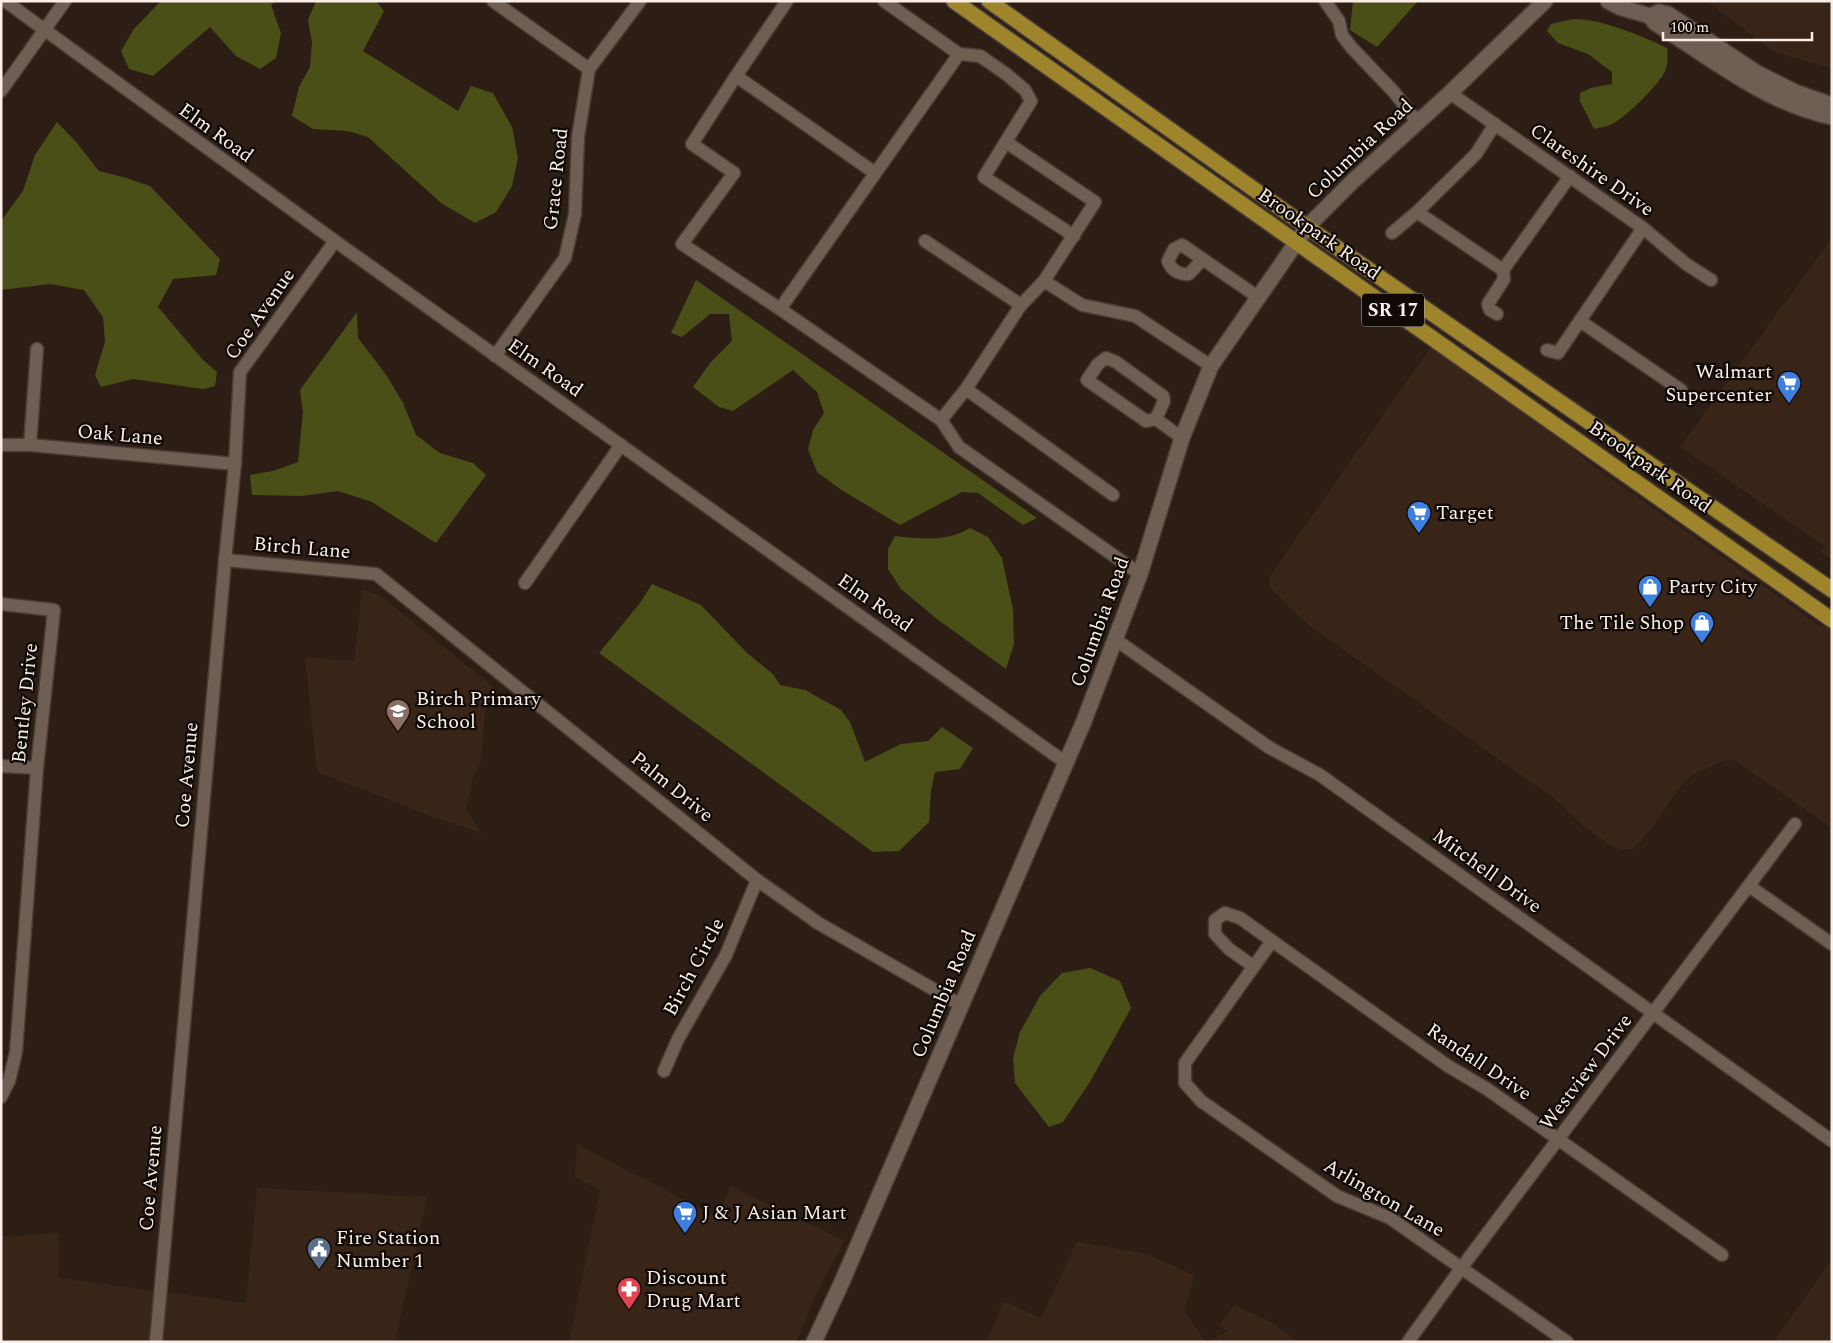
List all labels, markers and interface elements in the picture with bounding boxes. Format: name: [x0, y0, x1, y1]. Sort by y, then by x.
scale bar: [1663, 10, 1812, 42]
text: 100 m: [1670, 16, 1709, 39]
street label: Columbia Road: [1300, 91, 1420, 207]
street label: Elm Road: [172, 96, 260, 170]
street label: Clareshire Drive: [1524, 116, 1660, 224]
street label: Grace Road: [536, 126, 576, 232]
street label: Brookpark Road: [1251, 180, 1387, 288]
street label: Coe Avenue: [217, 262, 303, 366]
road number: SR 17: [1362, 294, 1424, 326]
street label: Elm Road: [501, 331, 589, 405]
place label: Walmart Supercenter: [1666, 357, 1772, 410]
supermarket icon: Walmart Supercenter: [1776, 370, 1802, 404]
street label: Brookpark Road: [1582, 413, 1718, 521]
street label: Oak Lane: [76, 416, 164, 454]
place label: Target: [1436, 498, 1494, 528]
supermarket icon: Target: [1406, 500, 1432, 534]
street label: Birch Lane: [252, 529, 352, 567]
street label: Columbia Road: [1063, 553, 1137, 691]
street label: Elm Road: [831, 566, 919, 640]
place label: Party City: [1668, 572, 1759, 602]
shop icon: Party City: [1637, 574, 1663, 608]
place label: The Tile Shop: [1560, 608, 1684, 638]
shop icon: The Tile Shop: [1689, 610, 1715, 644]
street label: Bentley Drive: [4, 641, 46, 765]
place label: Birch Primary School: [416, 684, 542, 737]
school or university icon: Birch Primary School: [385, 698, 411, 732]
street label: Coe Avenue: [167, 721, 207, 829]
street label: Palm Drive: [624, 744, 720, 830]
street label: Mitchell Drive: [1426, 821, 1548, 921]
street label: Birch Circle: [656, 913, 732, 1021]
street label: Columbia Road: [903, 925, 985, 1063]
street label: Westview Drive: [1532, 1007, 1640, 1137]
street label: Randall Drive: [1420, 1016, 1538, 1108]
street label: Coe Avenue: [131, 1124, 171, 1232]
street label: Arlington Lane: [1318, 1151, 1450, 1245]
place label: J & J Asian Mart: [702, 1198, 847, 1228]
supermarket icon: J & J Asian Mart: [672, 1200, 698, 1234]
place label: Fire Station Number 1: [336, 1223, 440, 1276]
public building icon: Fire Station Number 1: [306, 1236, 332, 1270]
place label: Discount Drug Mart: [646, 1263, 741, 1316]
pharmacy icon: Discount Drug Mart: [616, 1276, 642, 1310]

